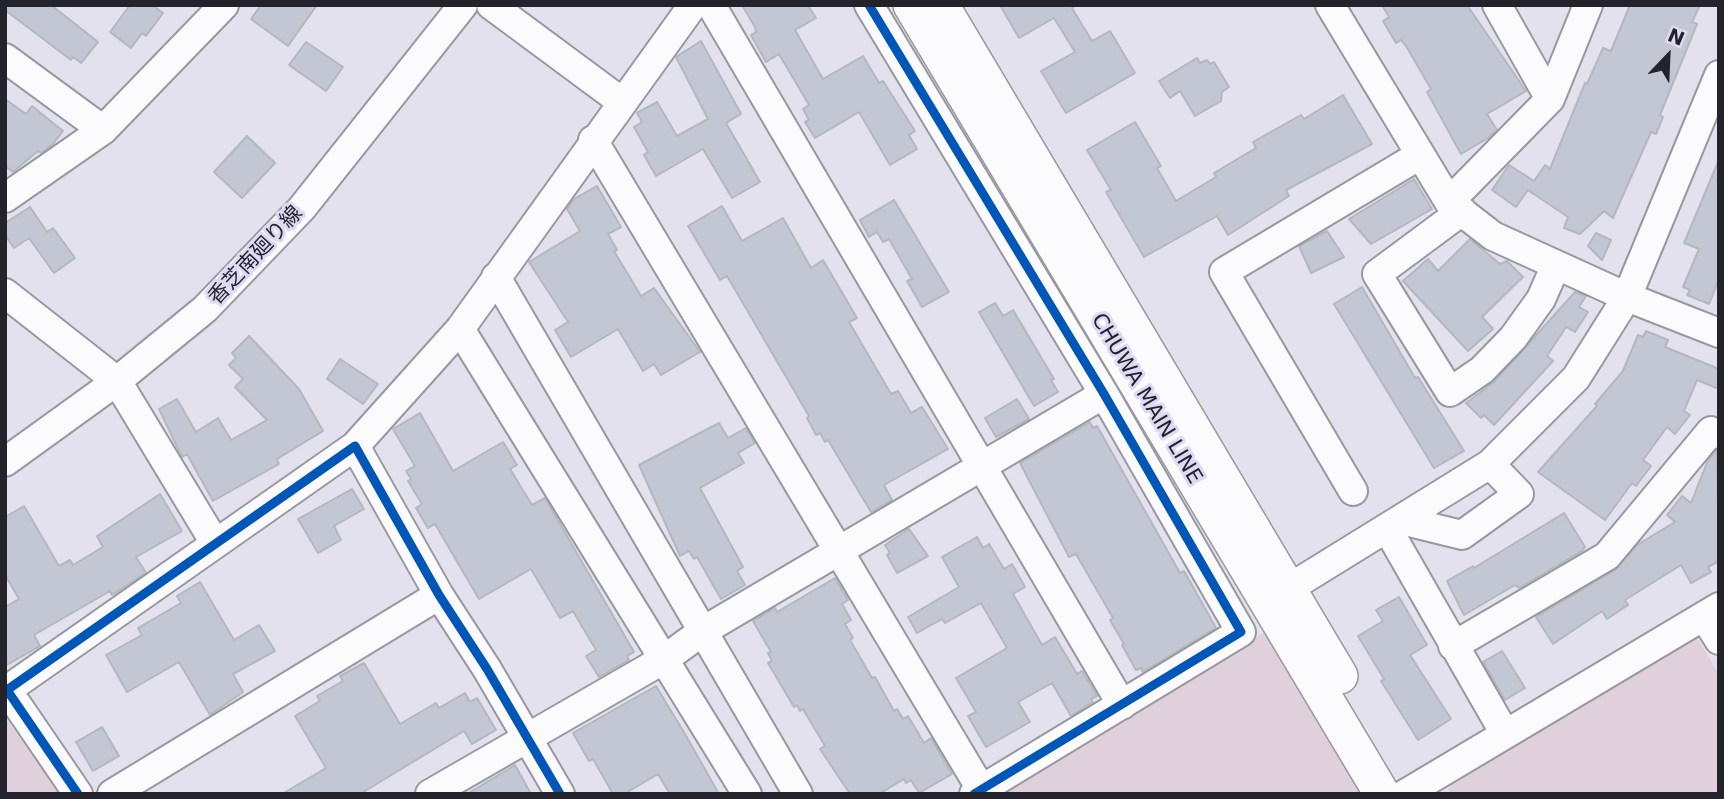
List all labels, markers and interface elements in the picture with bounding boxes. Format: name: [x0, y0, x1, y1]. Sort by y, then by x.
north arrow: [1633, 21, 1703, 91]
text: N: [1665, 23, 1688, 50]
street label: 香芝南廻り線: [204, 201, 308, 311]
street label: CHUWA MAIN LINE: [1085, 309, 1207, 489]

